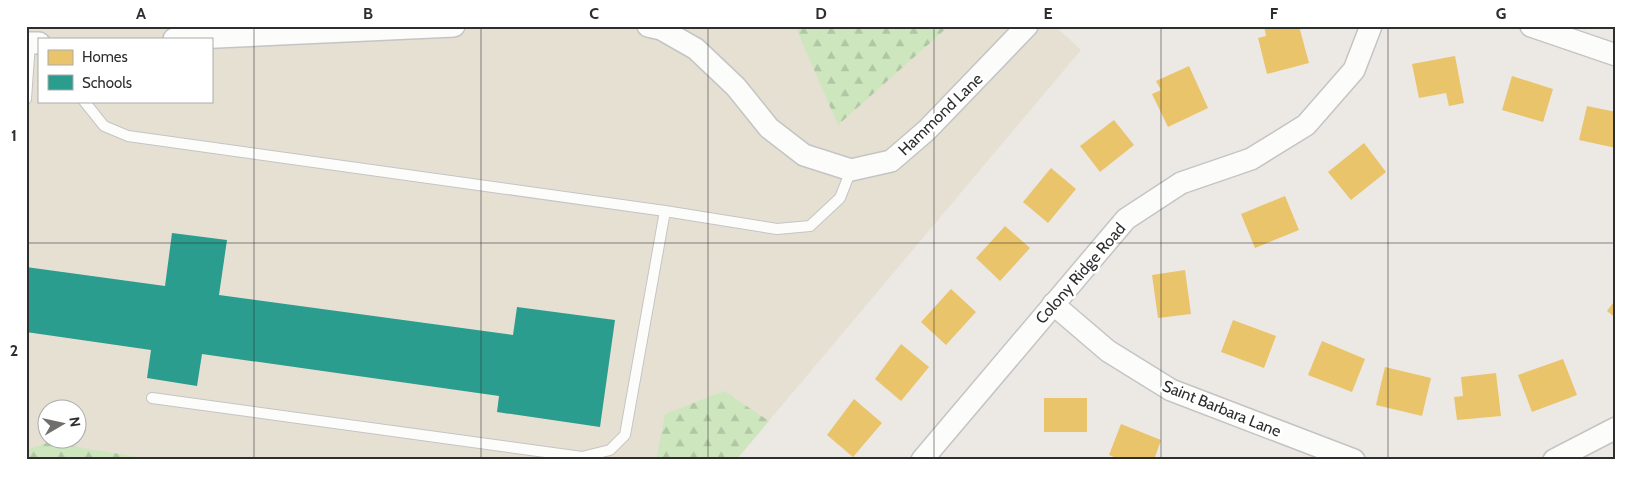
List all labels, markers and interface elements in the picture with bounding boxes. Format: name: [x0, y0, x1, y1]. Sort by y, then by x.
text: A: [136, 4, 146, 23]
text: B: [363, 4, 373, 23]
text: C: [589, 4, 599, 23]
text: D: [815, 4, 827, 23]
text: E: [1043, 4, 1053, 23]
text: F: [1270, 4, 1279, 23]
text: G: [1496, 4, 1506, 23]
legend: [38, 38, 212, 102]
text: Homes: [82, 48, 128, 66]
street label: Hammond Lane: [894, 69, 986, 159]
text: Schools: [82, 74, 132, 92]
text: 1: [11, 126, 17, 145]
street label: Colony Ridge Road: [1031, 219, 1129, 328]
text: 2: [10, 341, 18, 360]
street label: Saint Barbara Lane: [1160, 376, 1284, 441]
north arrow: [38, 398, 88, 448]
text: N: [65, 416, 85, 428]

